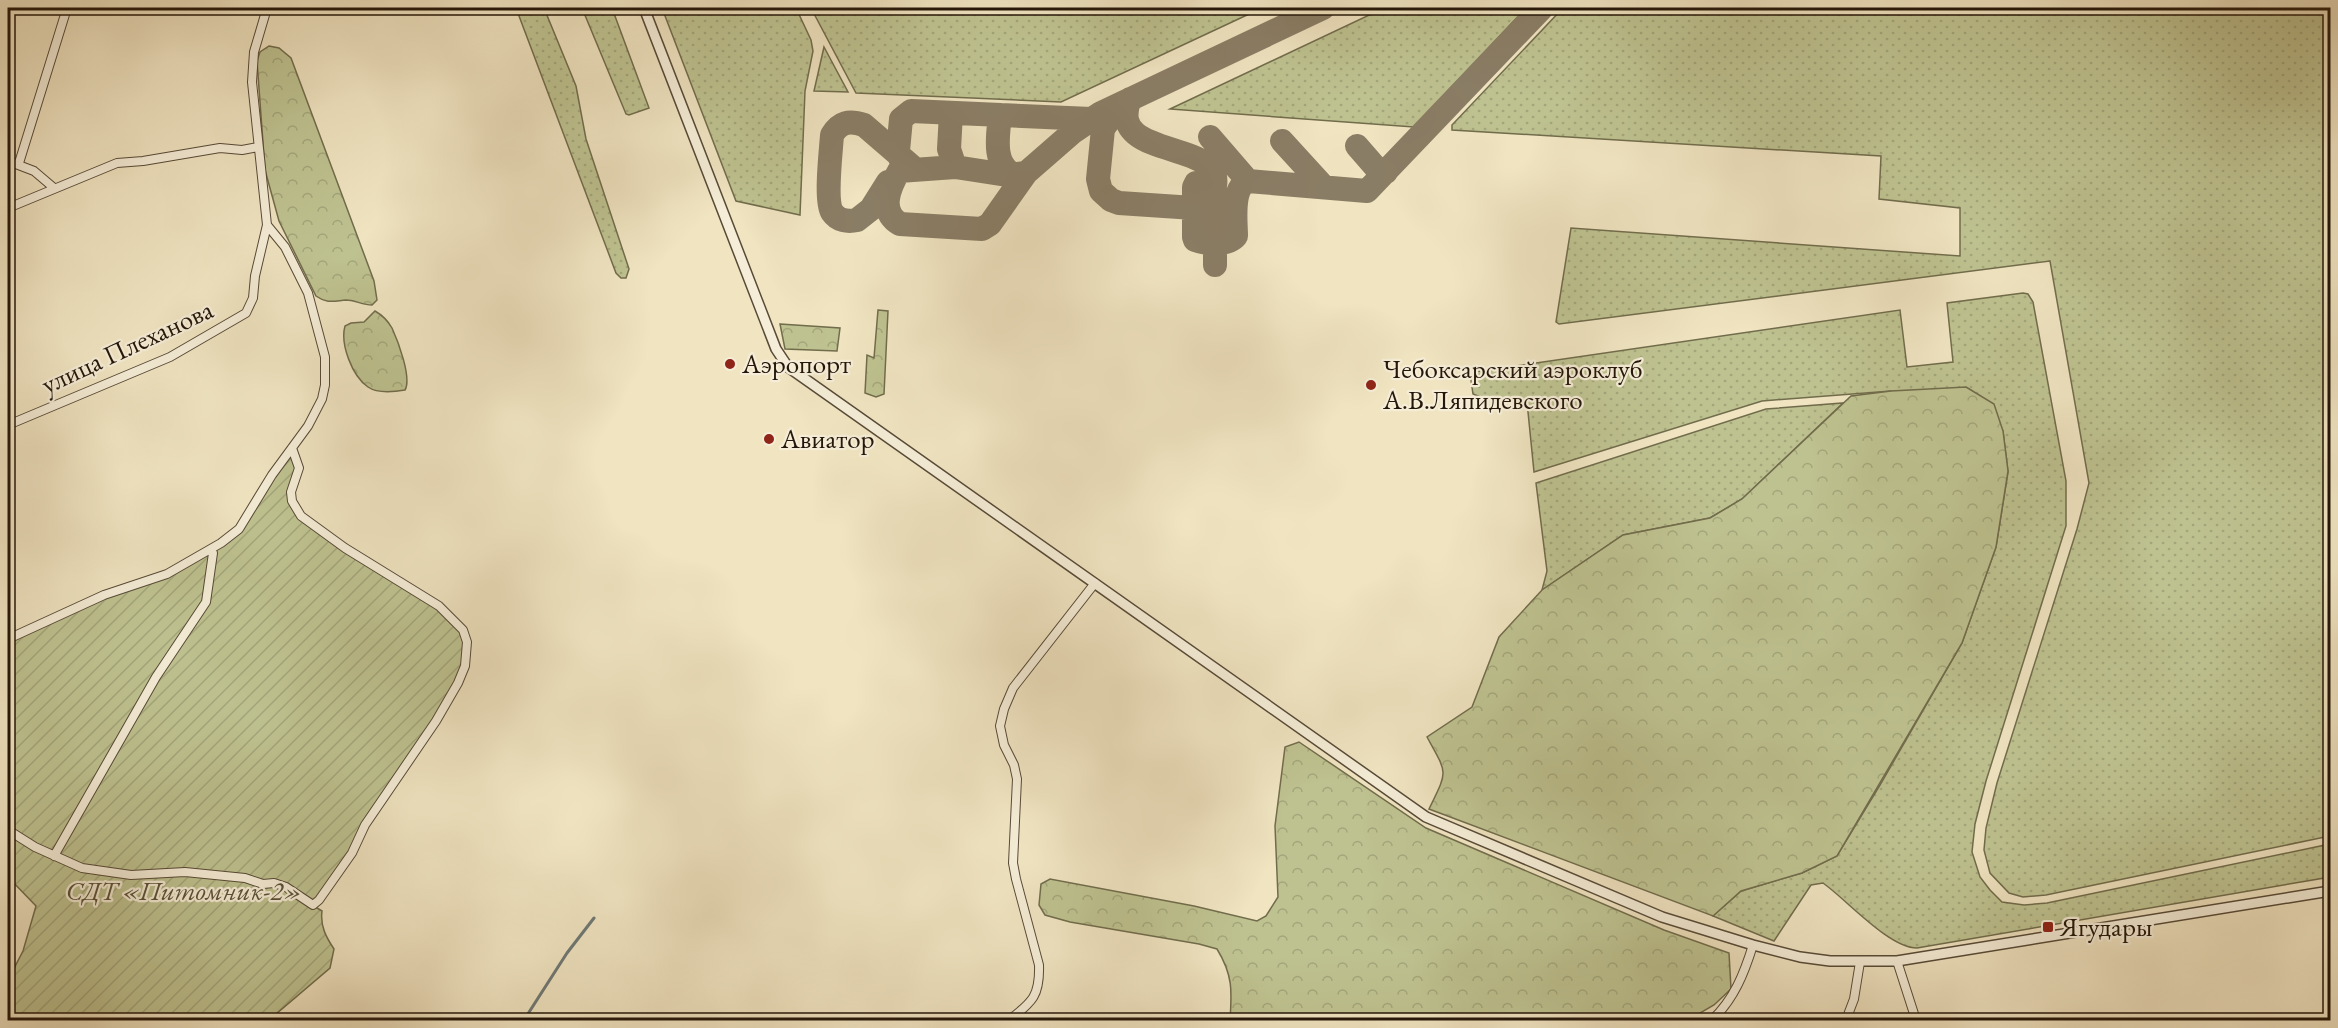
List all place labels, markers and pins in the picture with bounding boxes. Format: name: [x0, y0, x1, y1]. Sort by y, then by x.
place label: Аэропорт: [741, 346, 851, 381]
place label: Чебоксарский аэроклуб А.В.Ляпидевского: [1382, 351, 1643, 417]
marker: Аэропорт: [723, 357, 737, 371]
marker: Чебоксарский аэроклуб А.В.Ляпидевского: [1364, 378, 1378, 392]
place label: Авиатор: [780, 421, 875, 456]
marker: Авиатор: [762, 432, 776, 446]
place label: Ягудары: [2059, 909, 2152, 944]
marker: Ягудары: [2041, 920, 2055, 934]

